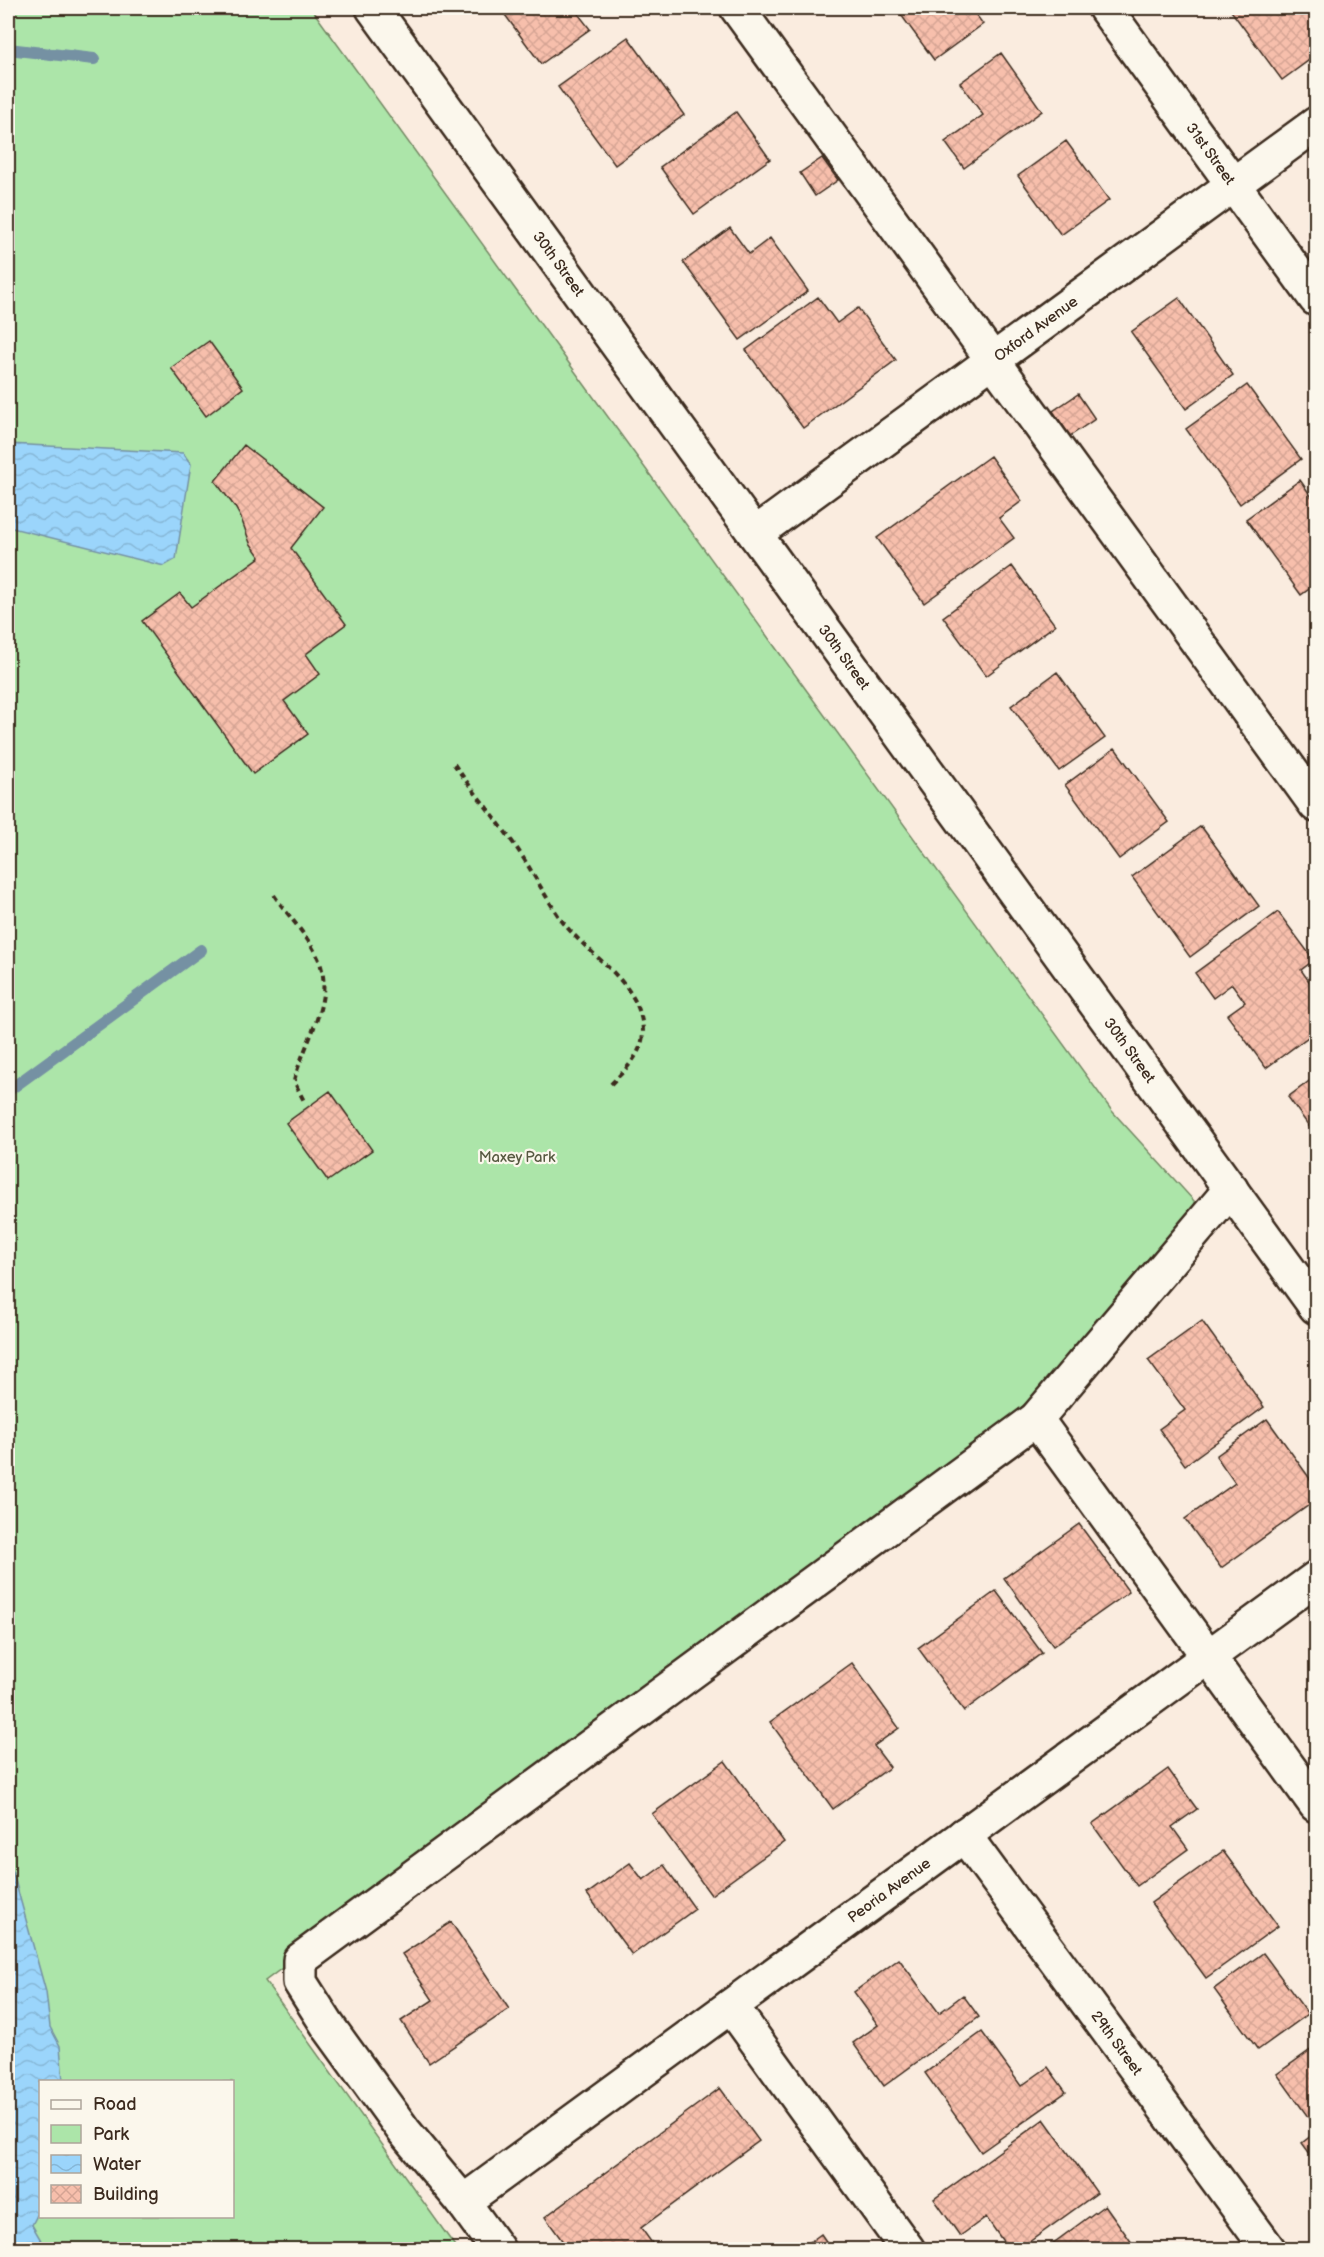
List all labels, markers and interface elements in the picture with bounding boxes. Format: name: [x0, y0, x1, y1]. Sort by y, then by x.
street label: 31st Street: [1181, 119, 1239, 189]
street label: 30th Street: [528, 228, 588, 301]
street label: Oxford Avenue: [991, 292, 1082, 366]
street label: 30th Street: [814, 621, 874, 694]
street label: 30th Street: [1099, 1014, 1159, 1087]
park label: Maxey Park: [479, 1148, 556, 1167]
street label: Peoria Avenue: [844, 1854, 935, 1927]
street label: 29th Street: [1086, 2007, 1147, 2080]
legend: [39, 2080, 234, 2218]
text: Road: [93, 2094, 137, 2115]
text: Park: [93, 2124, 129, 2145]
text: Water: [93, 2154, 141, 2175]
text: Building: [93, 2184, 159, 2205]

